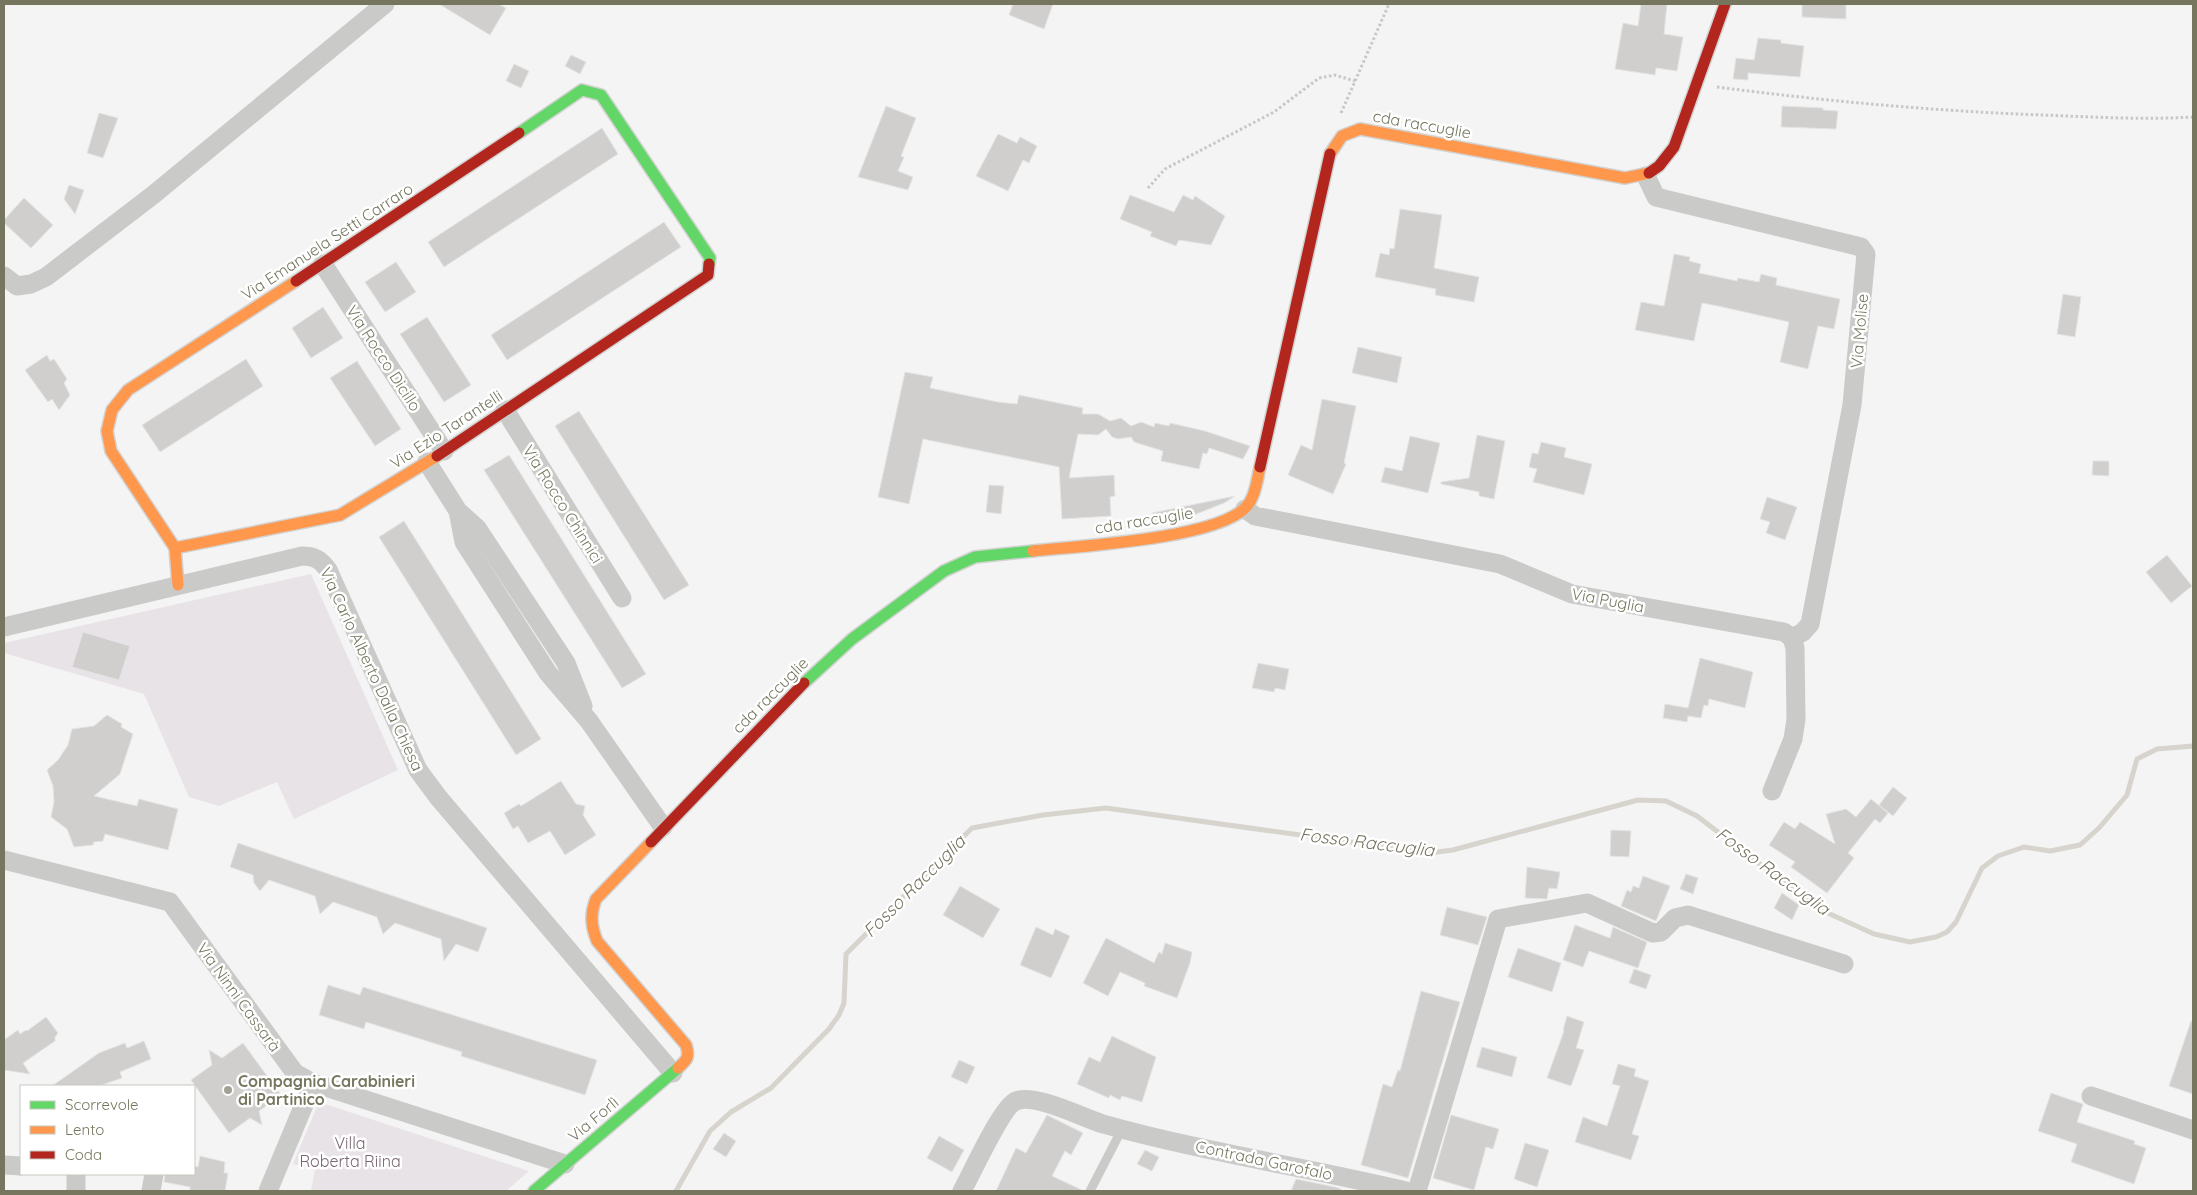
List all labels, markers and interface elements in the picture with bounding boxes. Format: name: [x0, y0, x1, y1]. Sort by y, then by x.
street label: cda raccuglie: [1371, 106, 1473, 142]
street label: Via Emanuela Setti Carraro: [237, 178, 417, 304]
street label: Via Molise: [1846, 293, 1872, 369]
street label: Via Rocco Dicillo: [342, 301, 426, 415]
street label: Via Ezio Tarantelli: [386, 385, 506, 473]
street label: Via Rocco Chinnici: [519, 441, 607, 567]
street label: cda raccuglie: [1093, 502, 1195, 538]
street label: Via Carlo Alberto Dalla Chiesa: [316, 564, 428, 774]
street label: Via Puglia: [1570, 583, 1646, 617]
street label: cda raccuglie: [728, 653, 812, 737]
water label: Fosso Raccuglia: [1298, 822, 1437, 862]
water label: Fosso Raccuglia: [1711, 822, 1835, 921]
water label: Fosso Raccuglia: [858, 829, 971, 942]
street label: Via Ninni Cassarà: [193, 938, 285, 1056]
place label: Compagnia Carabinieri di Partinico: [238, 1071, 415, 1109]
marker: Compagnia Carabinieri di Partinico: [222, 1084, 234, 1096]
legend: [20, 1085, 195, 1175]
street label: Via Forlì: [564, 1092, 622, 1146]
text: Scorrevole: [65, 1095, 139, 1114]
text: Lento: [65, 1120, 104, 1139]
park label: Villa Roberta Riina: [299, 1133, 401, 1171]
street label: Contrada Garofalo: [1194, 1136, 1334, 1184]
text: Coda: [65, 1145, 102, 1164]

